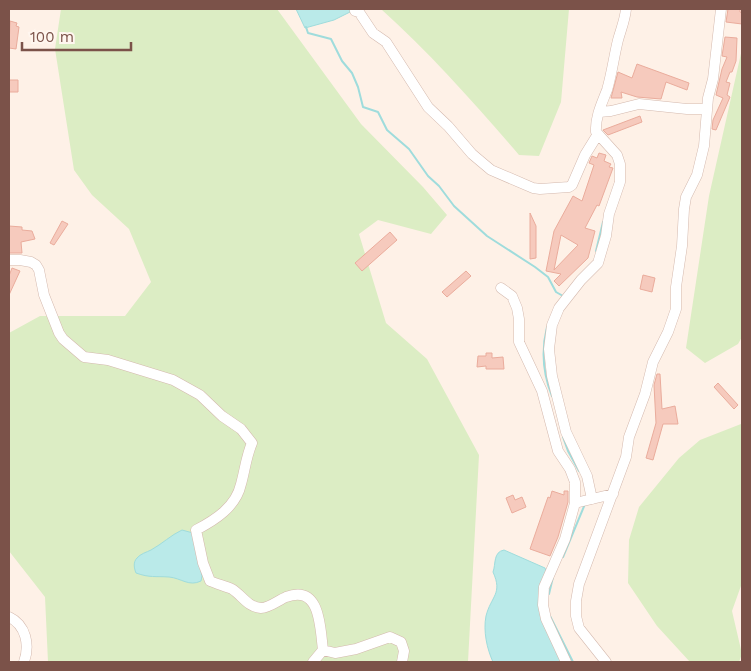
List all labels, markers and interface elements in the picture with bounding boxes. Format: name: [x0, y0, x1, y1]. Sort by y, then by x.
scale bar: [22, 20, 131, 52]
text: 100 m: [30, 28, 74, 46]

